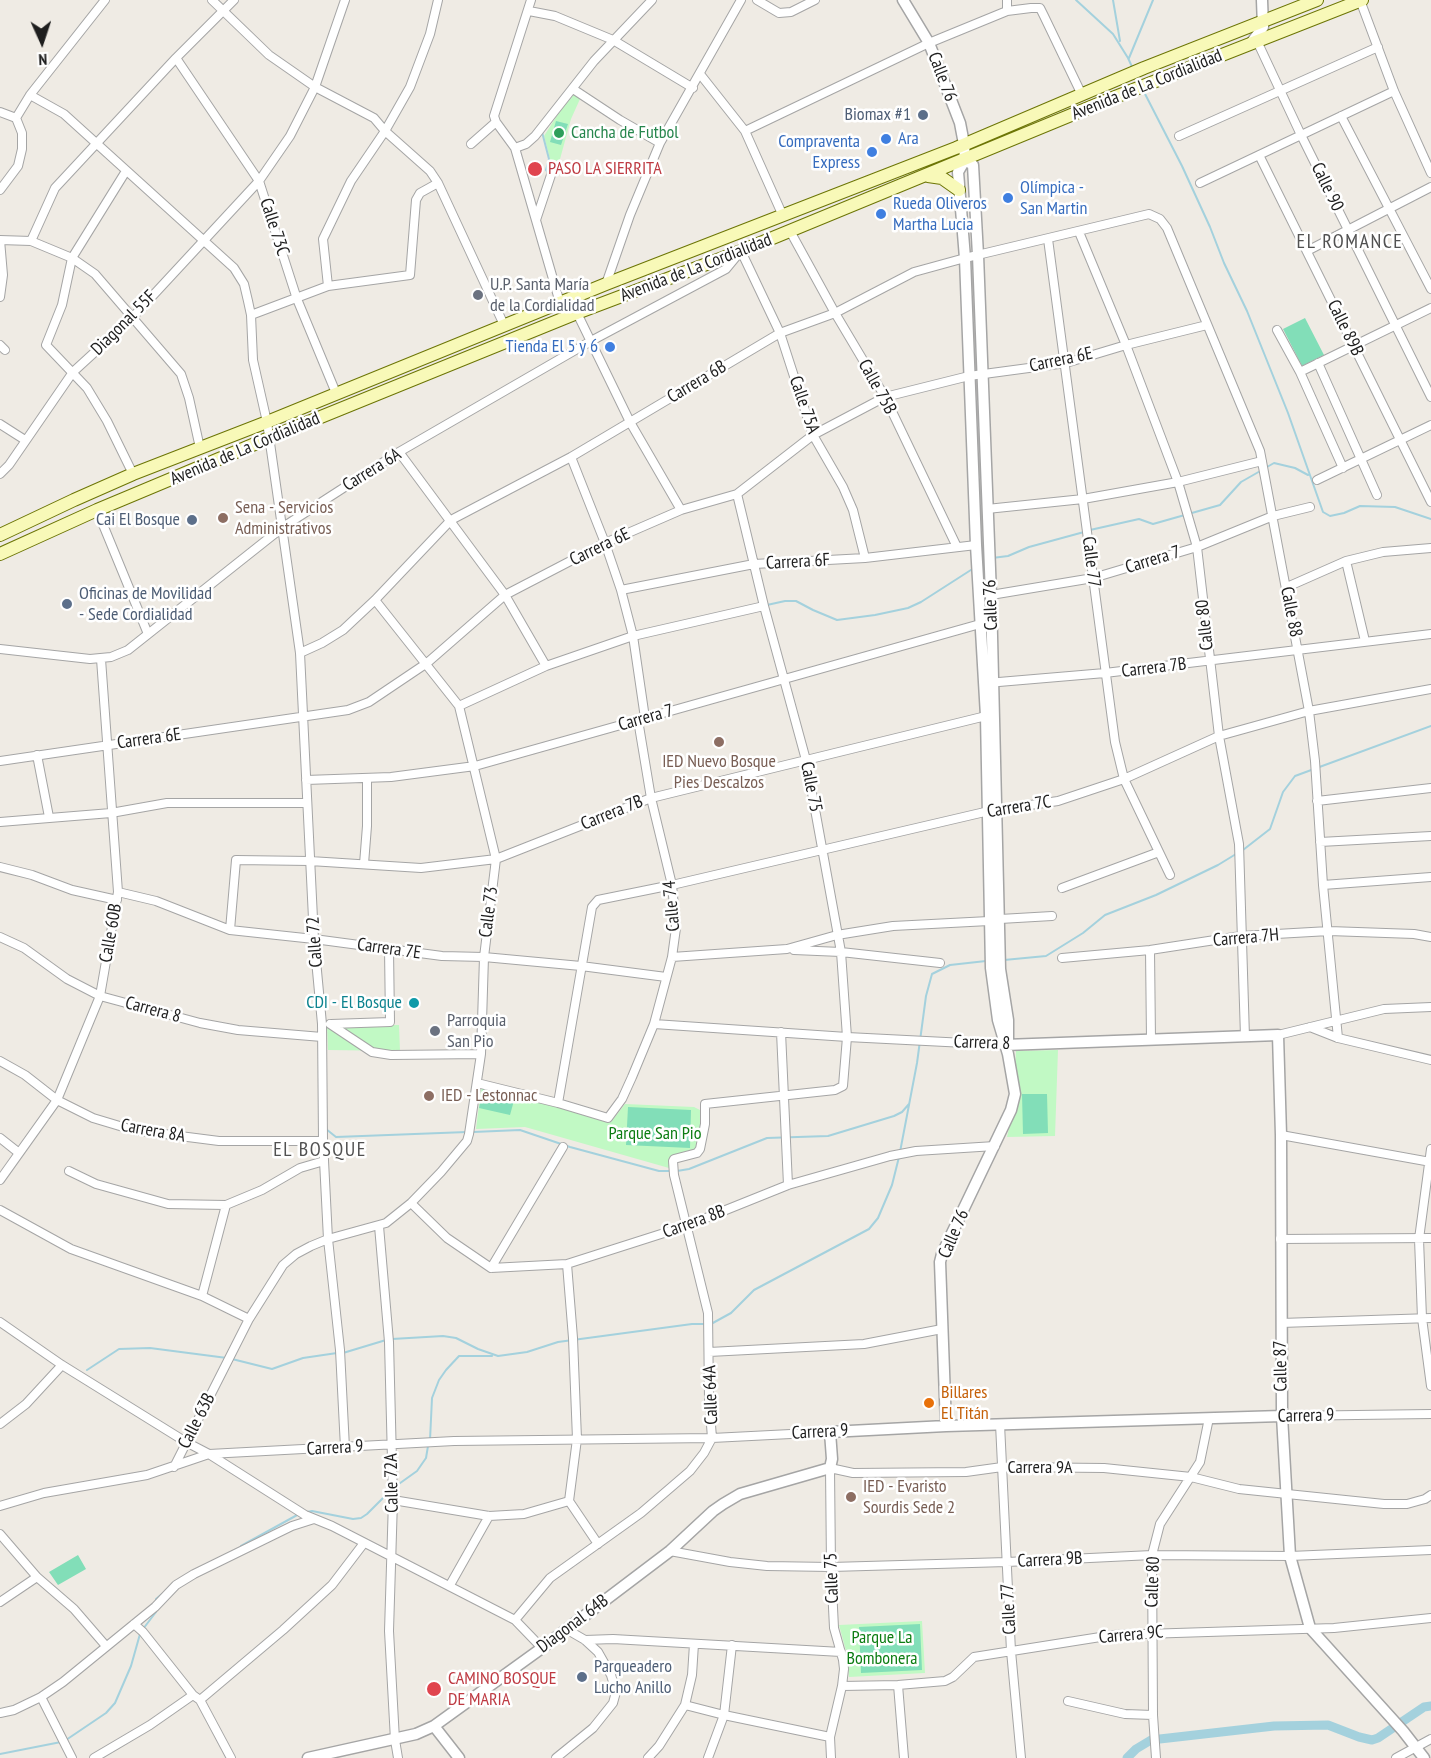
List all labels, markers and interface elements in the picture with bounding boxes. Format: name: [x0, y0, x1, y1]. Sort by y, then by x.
north arrow: [12, 12, 72, 72]
street label: Avenida de La Cordialidad: [1069, 45, 1225, 125]
street label: Calle 76: [923, 49, 961, 105]
text: N: [38, 50, 48, 70]
place label: Biomax #1: [844, 104, 911, 126]
marker: Biomax #1: [916, 108, 930, 122]
place label: Cancha de Futbol: [571, 122, 678, 144]
marker: Cancha de Futbol: [552, 126, 566, 140]
place label: Ara: [898, 128, 919, 150]
place label: Compraventa Express: [778, 131, 860, 174]
marker: Ara: [879, 132, 893, 146]
marker: Compraventa Express: [865, 145, 879, 159]
place label: PASO LA SIERRITA: [548, 158, 662, 180]
street label: Calle 90: [1306, 159, 1348, 215]
marker: PASO LA SIERRITA: [526, 160, 544, 178]
place label: Olímpica - San Martin: [1020, 177, 1087, 219]
marker: Olímpica - San Martin: [1001, 191, 1015, 205]
place label: Rueda Oliveros Martha Lucia: [893, 193, 987, 236]
street label: Calle 73C: [255, 195, 293, 259]
marker: Rueda Oliveros Martha Lucia: [874, 207, 888, 221]
street label: Avenida de La Cordialidad: [617, 229, 775, 307]
district label: EL ROMANCE: [1297, 230, 1403, 254]
place label: U.P. Santa María de la Cordialidad: [490, 274, 594, 316]
street label: Diagonal 55F: [87, 286, 161, 360]
marker: U.P. Santa María de la Cordialidad: [471, 288, 485, 302]
street label: Calle 89B: [1322, 297, 1368, 359]
place label: Tienda El 5 y 6: [506, 336, 598, 358]
marker: Tienda El 5 y 6: [603, 340, 617, 354]
street label: Carrera 6E: [1027, 343, 1095, 377]
street label: Carrera 6B: [664, 356, 730, 408]
street label: Calle 75B: [853, 356, 901, 418]
street label: Calle 75A: [784, 373, 824, 437]
street label: Avenida de La Cordialidad: [167, 408, 323, 490]
street label: Carrera 6A: [339, 444, 405, 496]
place label: Sena - Servicios Administrativos: [235, 497, 333, 540]
place label: Cai El Bosque: [96, 509, 180, 531]
marker: Sena - Servicios Administrativos: [216, 511, 230, 525]
marker: Cai El Bosque: [185, 513, 199, 527]
street label: Carrera 6E: [566, 523, 634, 571]
street label: Calle 77: [1077, 535, 1105, 589]
street label: Carrera 7: [1123, 541, 1183, 579]
street label: Carrera 6F: [765, 550, 831, 574]
street label: Calle 76: [979, 579, 1003, 631]
place label: Oficinas de Movilidad - Sede Cordialidad: [79, 583, 212, 626]
street label: Calle 88: [1276, 585, 1306, 639]
marker: Oficinas de Movilidad - Sede Cordialidad: [60, 597, 74, 611]
street label: Calle 80: [1192, 598, 1218, 652]
street label: Carrera 7B: [1120, 653, 1188, 683]
street label: Carrera 7: [616, 700, 676, 736]
street label: Carrera 6E: [116, 724, 182, 754]
marker: IED Nuevo Bosque Pies Descalzos: [712, 735, 726, 749]
place label: IED Nuevo Bosque Pies Descalzos: [662, 751, 776, 794]
street label: Calle 75: [796, 760, 826, 814]
street label: Carrera 7B: [578, 791, 646, 835]
street label: Carrera 7C: [985, 791, 1053, 823]
street label: Calle 74: [659, 880, 685, 932]
street label: Calle 73: [475, 885, 503, 939]
street label: Calle 60B: [95, 902, 127, 964]
street label: Calle 72: [302, 916, 328, 968]
street label: Carrera 7H: [1212, 924, 1280, 952]
street label: Carrera 7E: [356, 934, 422, 964]
street label: Carrera 8: [123, 992, 183, 1028]
place label: CDI - El Bosque: [306, 992, 402, 1014]
marker: CDI - El Bosque: [407, 996, 421, 1010]
place label: Parroquia San Pio: [447, 1010, 506, 1052]
marker: Parroquia San Pio: [428, 1024, 442, 1038]
street label: Carrera 8: [953, 1031, 1011, 1055]
place label: IED - Lestonnac: [441, 1085, 537, 1107]
marker: IED - Lestonnac: [422, 1089, 436, 1103]
street label: Carrera 8A: [119, 1115, 187, 1147]
park label: Parque San Pio: [608, 1123, 702, 1145]
district label: EL BOSQUE: [273, 1138, 367, 1162]
street label: Carrera 8B: [660, 1201, 728, 1243]
street label: Calle 76: [934, 1206, 974, 1262]
street label: Calle 87: [1270, 1340, 1292, 1392]
street label: Calle 64A: [699, 1365, 723, 1425]
place label: Billares El Titán: [941, 1382, 989, 1424]
street label: Calle 63B: [174, 1390, 220, 1452]
marker: Billares El Titán: [922, 1396, 936, 1410]
street label: Carrera 9: [1278, 1405, 1334, 1427]
street label: Carrera 9: [791, 1420, 849, 1444]
street label: Carrera 9: [306, 1436, 364, 1460]
street label: Calle 72A: [381, 1453, 403, 1513]
street label: Carrera 9A: [1007, 1457, 1073, 1479]
place label: IED - Evaristo Sourdis Sede 2: [863, 1476, 955, 1518]
marker: IED - Evaristo Sourdis Sede 2: [844, 1490, 858, 1504]
street label: Carrera 9B: [1017, 1548, 1083, 1572]
street label: Calle 75: [820, 1552, 844, 1604]
street label: Calle 80: [1141, 1556, 1165, 1608]
street label: Calle 77: [997, 1583, 1021, 1635]
street label: Diagonal 64B: [533, 1590, 613, 1658]
street label: Carrera 9C: [1098, 1621, 1164, 1649]
park label: Parque La Bombonera: [846, 1627, 918, 1670]
place label: Parqueadero Lucho Anillo: [594, 1656, 672, 1698]
place label: CAMINO BOSQUE DE MARIA: [448, 1668, 556, 1710]
marker: Parqueadero Lucho Anillo: [575, 1670, 589, 1684]
marker: CAMINO BOSQUE DE MARIA: [425, 1680, 443, 1698]

